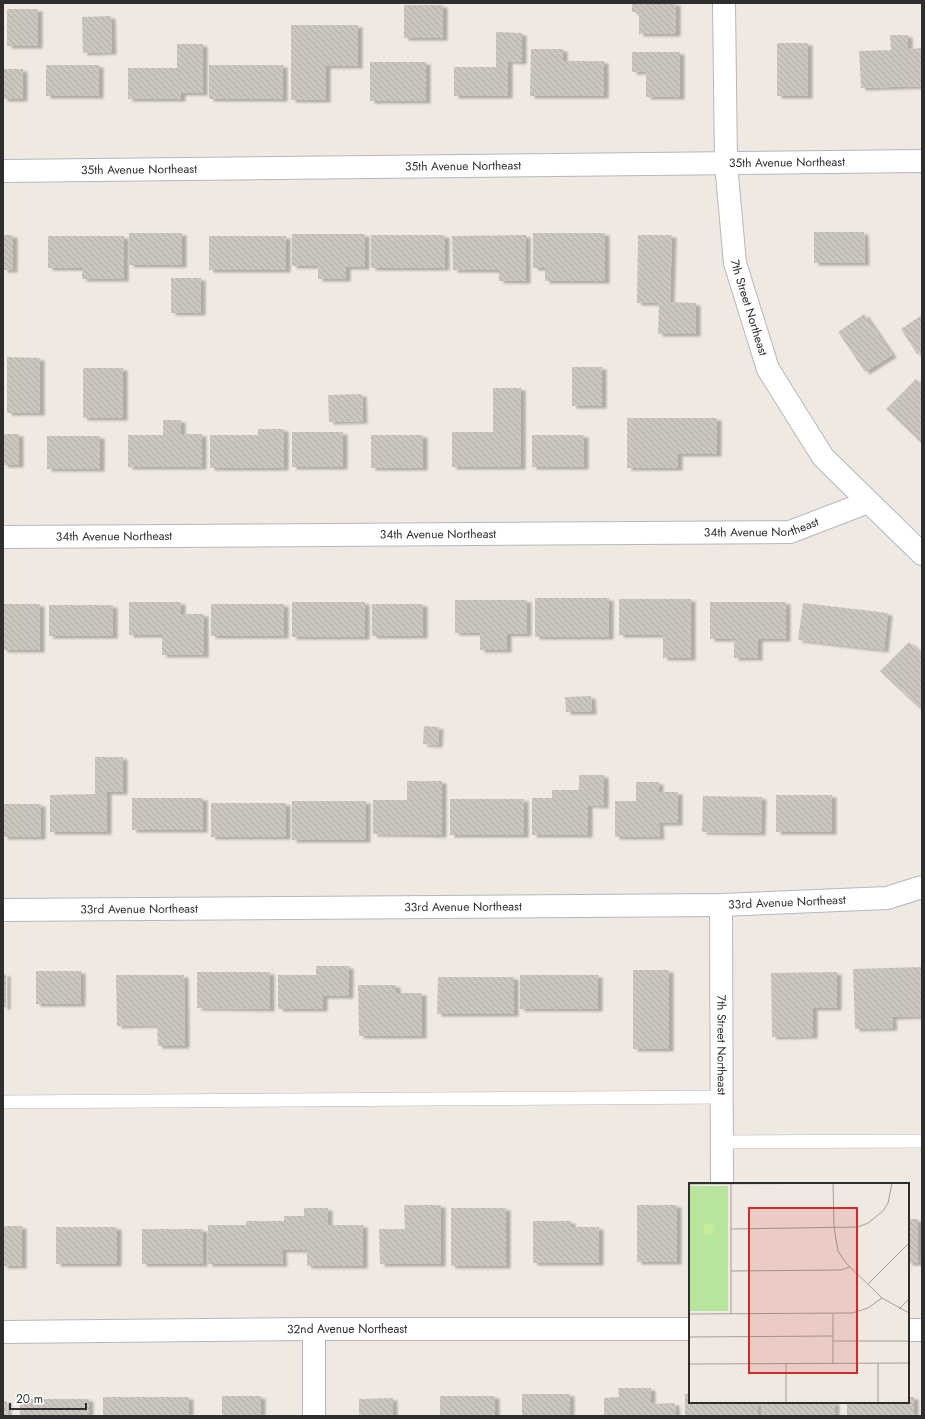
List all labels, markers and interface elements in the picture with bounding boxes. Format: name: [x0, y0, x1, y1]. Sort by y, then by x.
street label: 35th Avenue Northeast: [729, 153, 845, 172]
street label: 35th Avenue Northeast: [405, 156, 521, 176]
street label: 35th Avenue Northeast: [81, 160, 197, 179]
street label: 7th Street Northeast: [726, 259, 772, 358]
street label: 34th Avenue Northeast: [704, 513, 821, 542]
street label: 34th Avenue Northeast: [380, 525, 496, 544]
street label: 34th Avenue Northeast: [56, 527, 172, 546]
street label: 33rd Avenue Northeast: [728, 891, 846, 914]
street label: 33rd Avenue Northeast: [404, 897, 522, 916]
street label: 33rd Avenue Northeast: [80, 900, 198, 918]
street label: 7th Street Northeast: [712, 995, 731, 1095]
inset map: [689, 1183, 909, 1403]
street label: 32nd Avenue Northeast: [287, 1320, 407, 1338]
scale bar: [10, 1385, 86, 1411]
text: 20 m: [16, 1390, 43, 1408]

